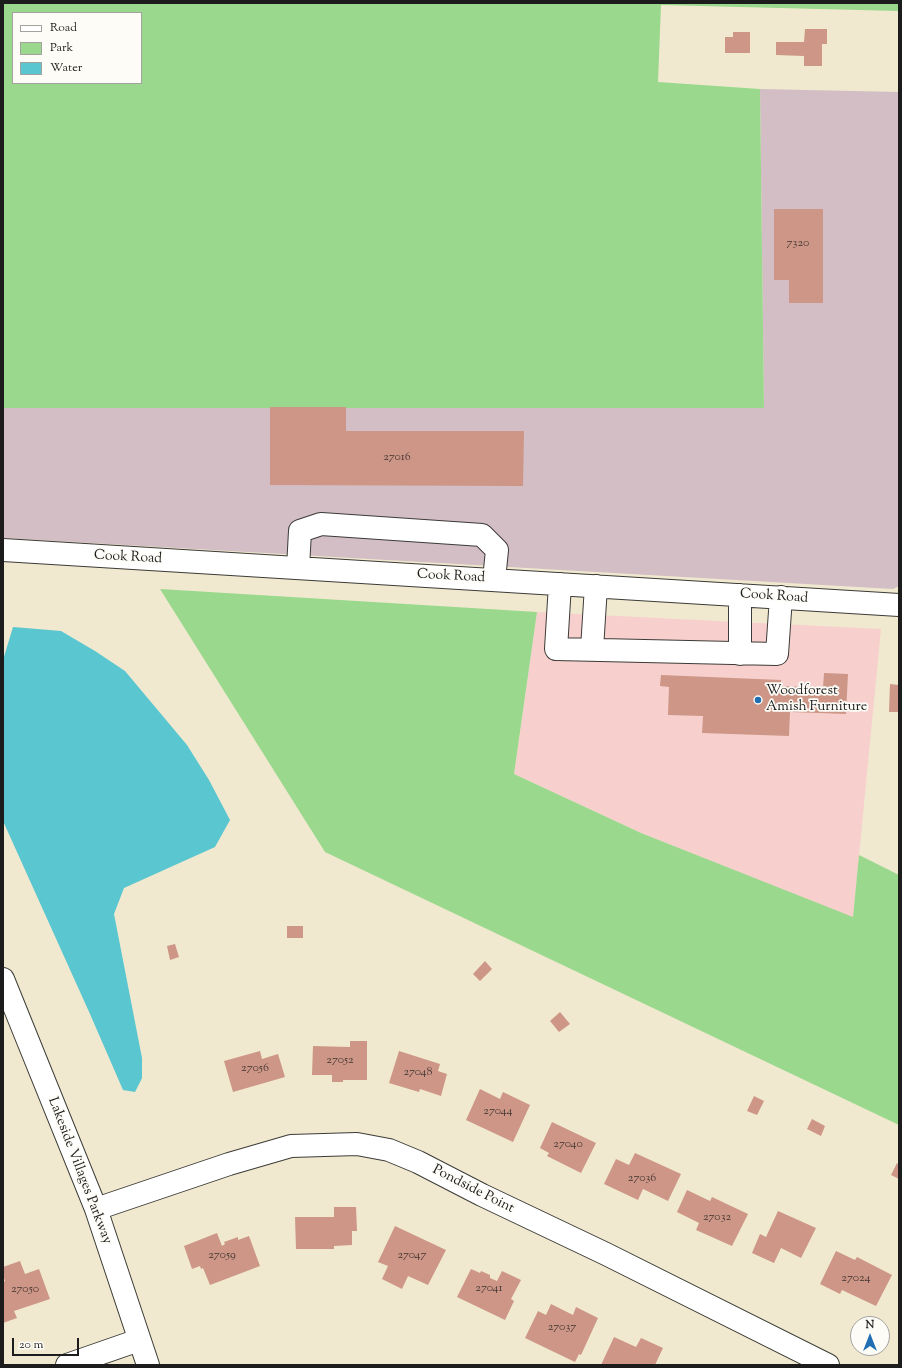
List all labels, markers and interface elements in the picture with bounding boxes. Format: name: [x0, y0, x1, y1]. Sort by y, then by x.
legend: [12, 12, 142, 84]
text: Road: [50, 19, 77, 37]
text: Park: [50, 39, 73, 57]
text: Water: [50, 59, 82, 77]
house number: 7320: [787, 237, 809, 251]
house number: 27016: [383, 451, 411, 465]
street label: Cook Road: [93, 548, 163, 568]
street label: Cook Road: [416, 567, 486, 587]
street label: Cook Road: [739, 586, 809, 608]
place label: Woodforest Amish Furniture: [766, 684, 867, 716]
marker: Woodforest Amish Furniture: [753, 695, 763, 705]
house number: 27052: [326, 1054, 354, 1068]
house number: 27056: [241, 1062, 269, 1076]
house number: 27048: [403, 1066, 433, 1080]
street label: Lakeside Villages Parkway: [43, 1095, 115, 1247]
house number: 27044: [483, 1105, 513, 1119]
house number: 27040: [553, 1138, 583, 1152]
street label: Pondside Point: [429, 1162, 517, 1218]
house number: 27036: [628, 1172, 656, 1186]
house number: 27032: [703, 1211, 731, 1225]
house number: 27059: [208, 1249, 236, 1263]
house number: 27047: [397, 1249, 427, 1263]
house number: 27024: [841, 1272, 871, 1286]
house number: 27041: [475, 1282, 503, 1296]
house number: 27050: [11, 1283, 39, 1297]
north arrow: [850, 1316, 890, 1356]
text: N: [866, 1317, 874, 1333]
house number: 27037: [548, 1321, 576, 1335]
scale bar: [14, 1330, 81, 1356]
text: 20 m: [19, 1336, 43, 1354]

